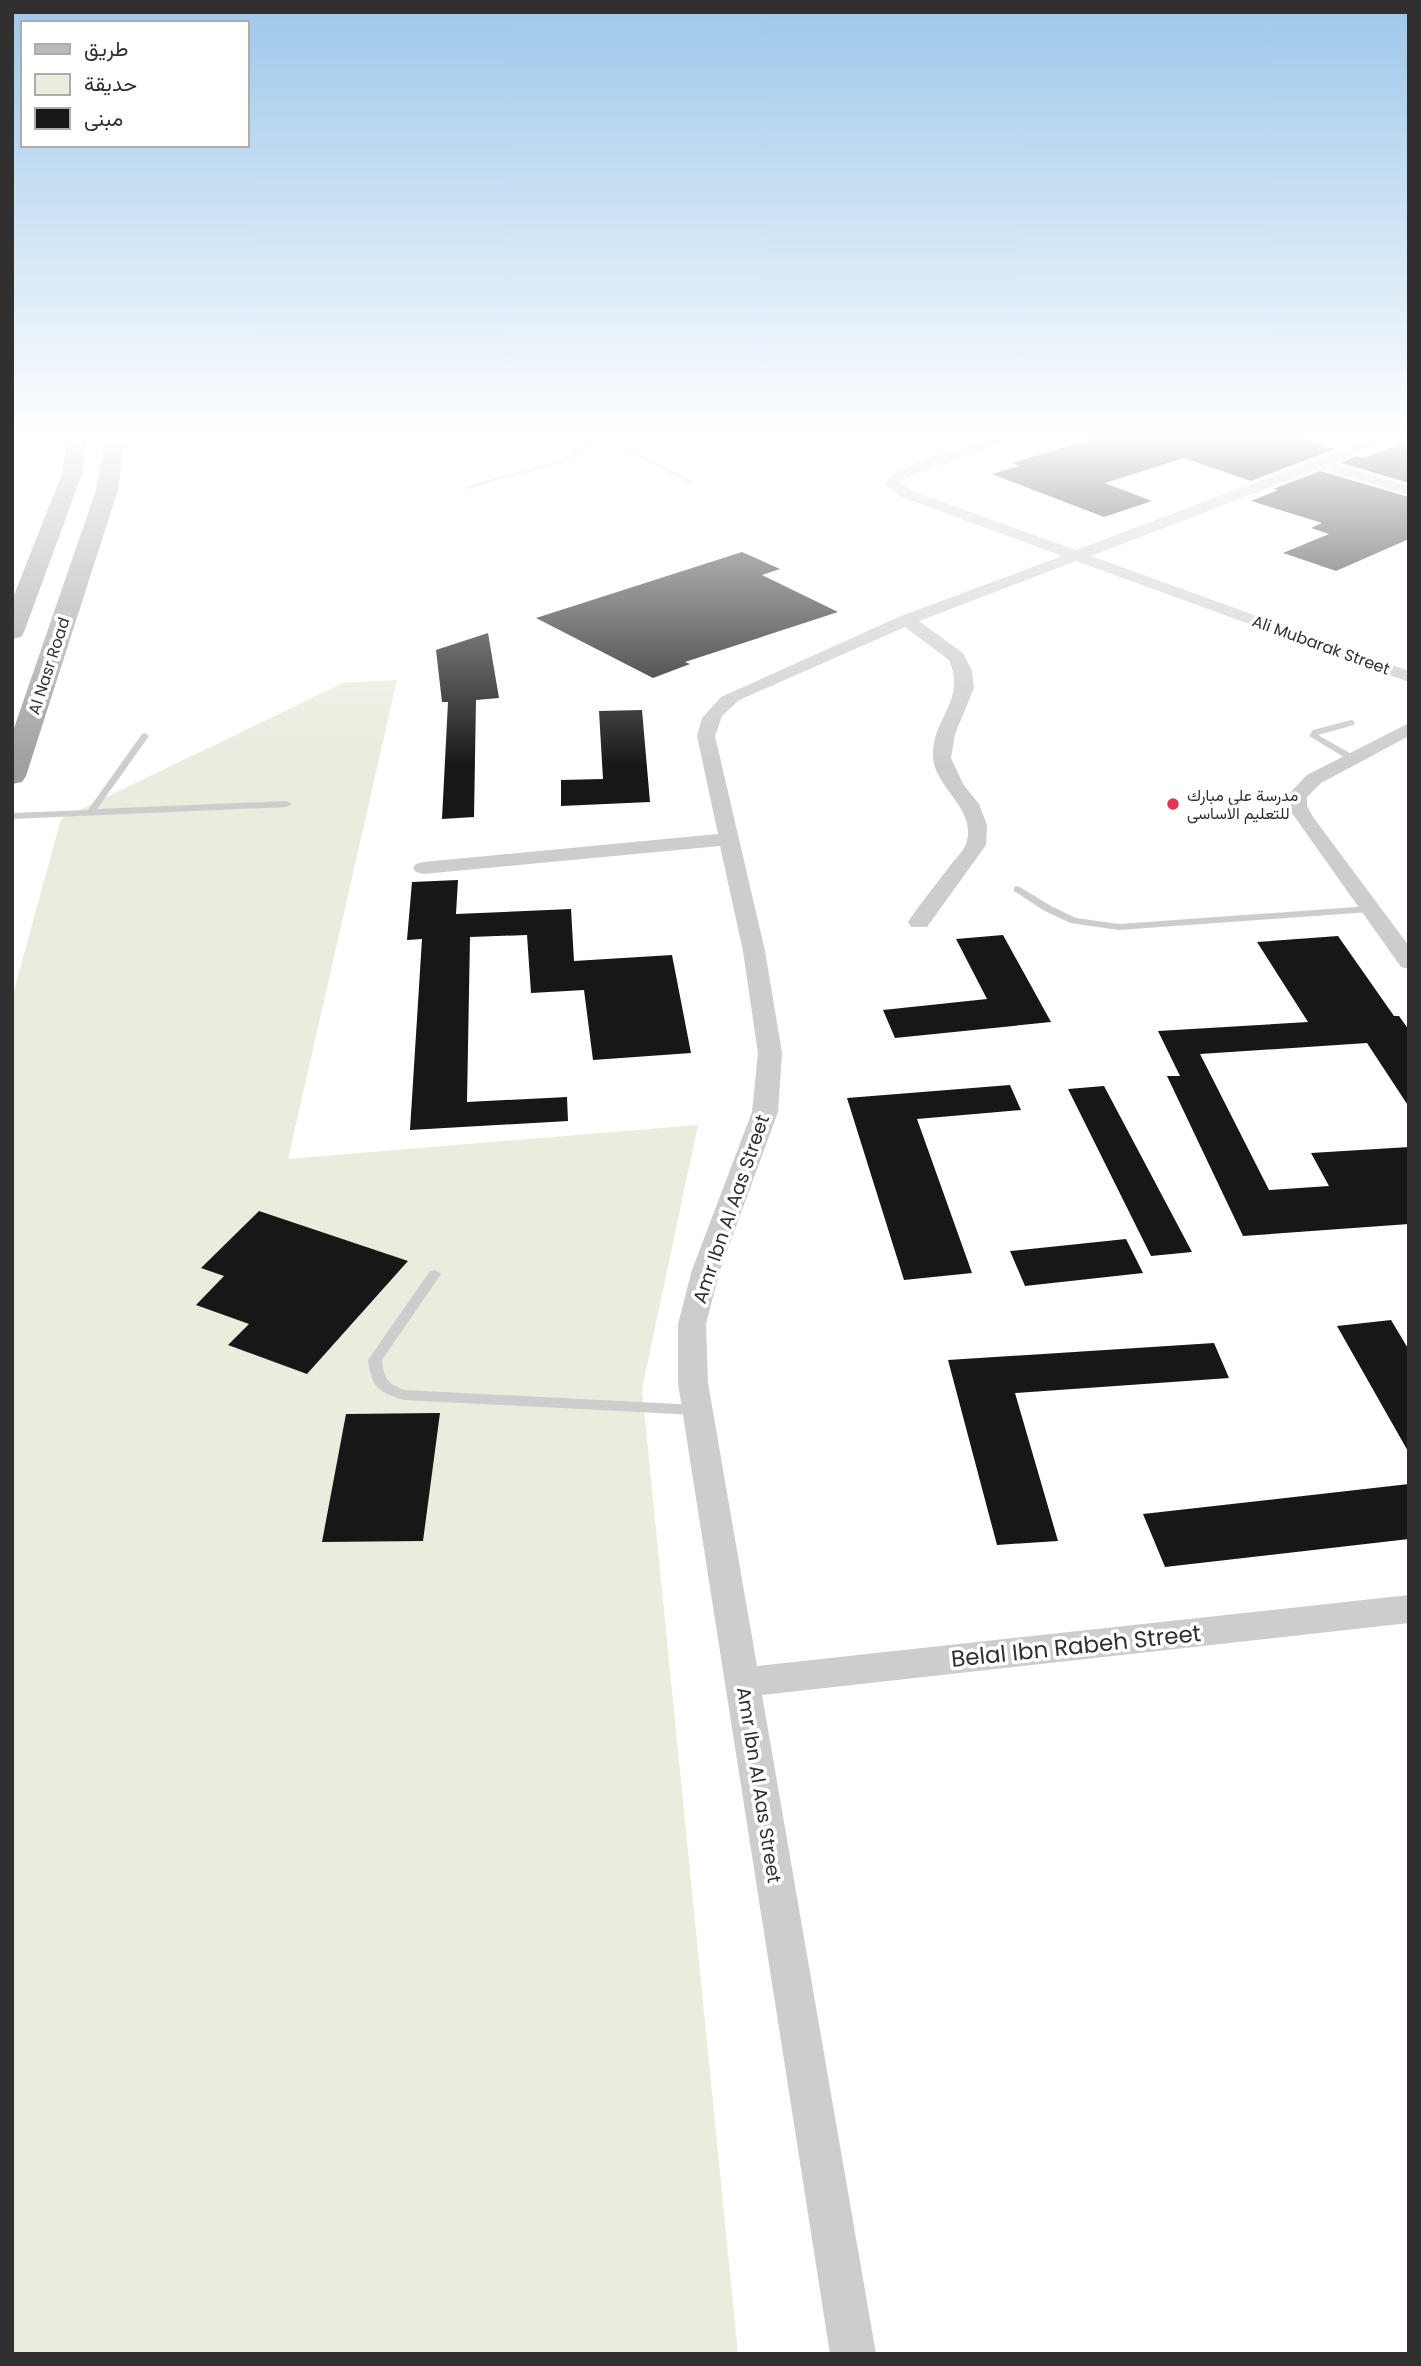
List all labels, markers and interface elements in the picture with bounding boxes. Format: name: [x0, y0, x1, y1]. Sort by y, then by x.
legend: [21, 21, 248, 147]
text: طريق: [84, 34, 129, 63]
text: حديقة: [84, 69, 137, 98]
text: مبنى: [84, 104, 123, 133]
street label: Ali Mubarak Street: [1249, 609, 1393, 681]
street label: Al Nasr Road: [22, 614, 76, 718]
place label: مدرسة على مبارك للتعليم الاساسى: [1187, 784, 1298, 825]
marker: مدرسة على مبارك للتعليم الاساسى: [1165, 796, 1181, 812]
street label: Amr Ibn Al Aas Street: [686, 1111, 776, 1307]
street label: Belal Ibn Rabeh Street: [950, 1617, 1202, 1675]
street label: Amr Ibn Al Aas Street: [730, 1685, 788, 1885]

